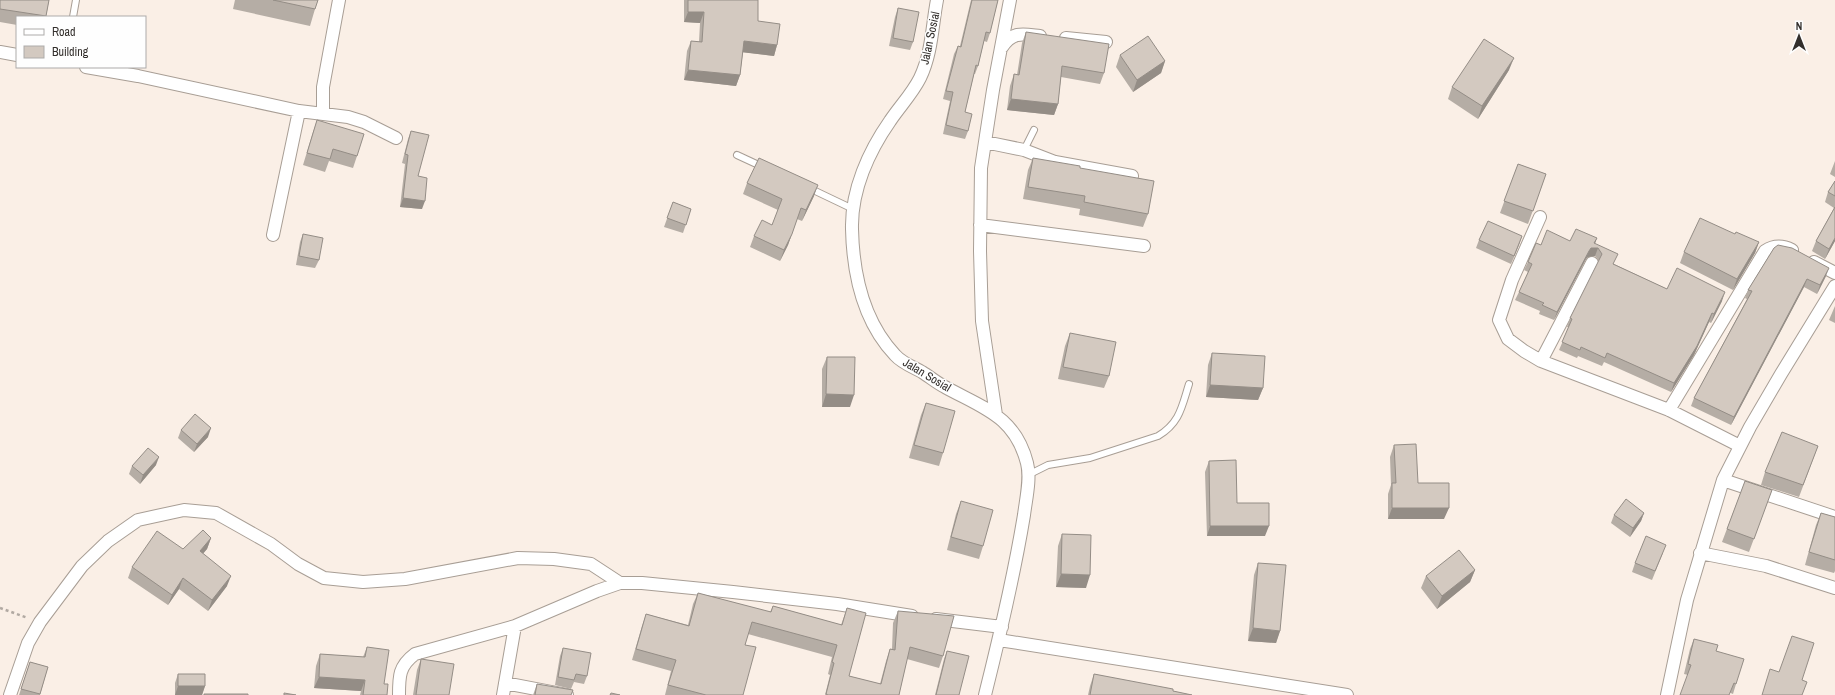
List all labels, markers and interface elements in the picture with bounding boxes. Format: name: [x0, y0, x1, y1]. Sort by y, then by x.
street label: Jalan Sosial: [917, 10, 943, 66]
legend: [16, 16, 146, 68]
north arrow: [1779, 16, 1819, 56]
text: N: [1796, 19, 1802, 33]
text: Road: [52, 24, 76, 40]
text: Building: [52, 44, 89, 60]
street label: Jalan Sosial: [900, 354, 954, 396]

